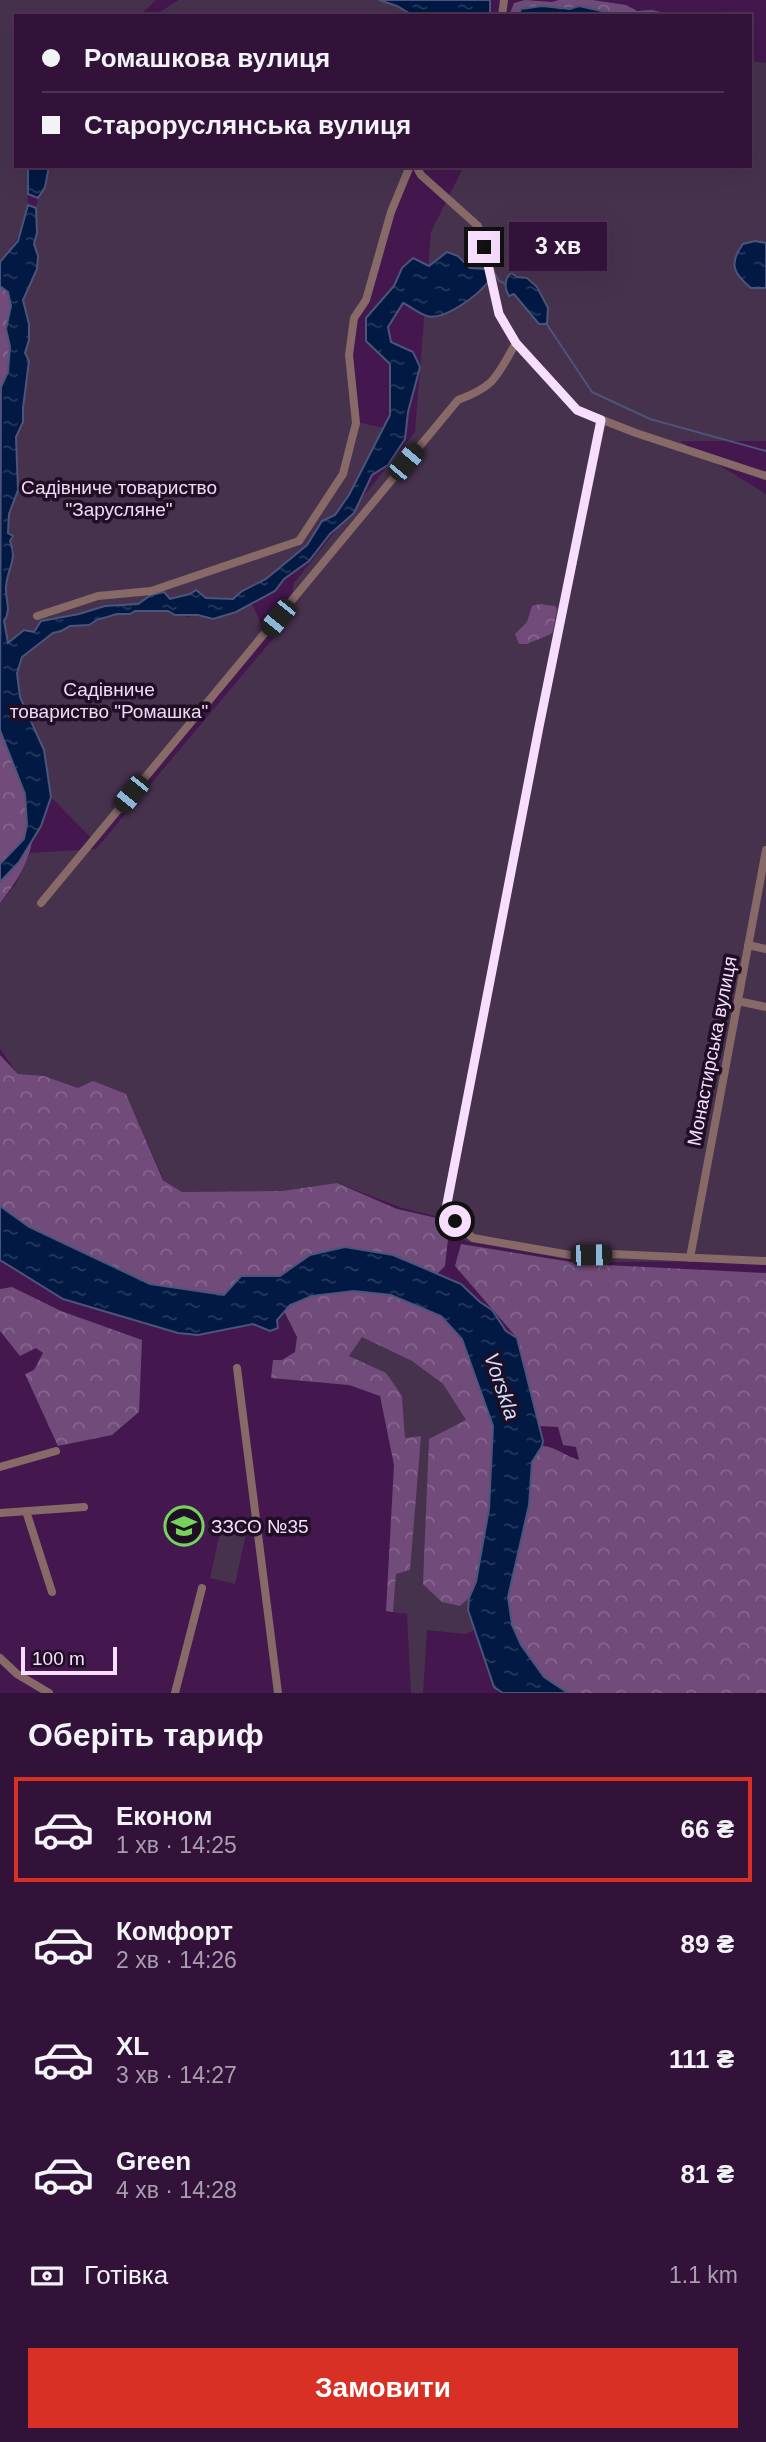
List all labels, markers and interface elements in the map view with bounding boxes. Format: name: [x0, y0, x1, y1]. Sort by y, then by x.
text: Ромашкова вулиця: [84, 43, 330, 73]
text: Староруслянська вулиця: [84, 110, 411, 140]
callout: 3 хв: [508, 222, 606, 272]
route end: [468, 231, 500, 263]
text: 3 хв: [535, 233, 581, 259]
car: [385, 439, 428, 485]
park label: Садівниче товариство "Зарусляне": [21, 477, 217, 520]
car: [257, 595, 300, 641]
park label: Садівниче товариство "Ромашка": [10, 679, 208, 722]
car: [110, 771, 153, 817]
street label: Монастирська вулиця: [683, 954, 741, 1148]
route start: [439, 1205, 471, 1237]
car: [570, 1244, 613, 1266]
water label: Vorskla: [480, 1350, 524, 1422]
school or university icon: ЗЗСО №35: [163, 1505, 205, 1547]
place label: ЗЗСО №35: [211, 1516, 309, 1537]
scale bar: [21, 1644, 117, 1676]
text: 100 m: [32, 1648, 85, 1669]
text: Оберіть тариф: [28, 1717, 264, 1753]
icon: car: [32, 1798, 95, 1861]
text: Економ: [116, 1801, 212, 1831]
text: 66 ₴: [681, 1814, 734, 1844]
text: 1 хв · 14:25: [116, 1832, 237, 1858]
icon: car: [32, 1913, 95, 1976]
text: Комфорт: [116, 1916, 233, 1946]
text: 89 ₴: [681, 1929, 734, 1959]
text: 2 хв · 14:26: [116, 1947, 237, 1973]
icon: car: [32, 2028, 95, 2091]
text: XL: [116, 2031, 149, 2061]
text: 111 ₴: [669, 2044, 734, 2074]
text: 3 хв · 14:27: [116, 2062, 237, 2088]
icon: car: [32, 2143, 95, 2206]
text: Green: [116, 2146, 191, 2176]
text: 81 ₴: [681, 2159, 734, 2189]
text: 4 хв · 14:28: [116, 2177, 237, 2203]
icon: cash: [28, 2257, 66, 2295]
text: Готівка: [84, 2260, 168, 2290]
text: 1.1 km: [669, 2262, 738, 2288]
button: Замовити: [28, 2348, 738, 2428]

